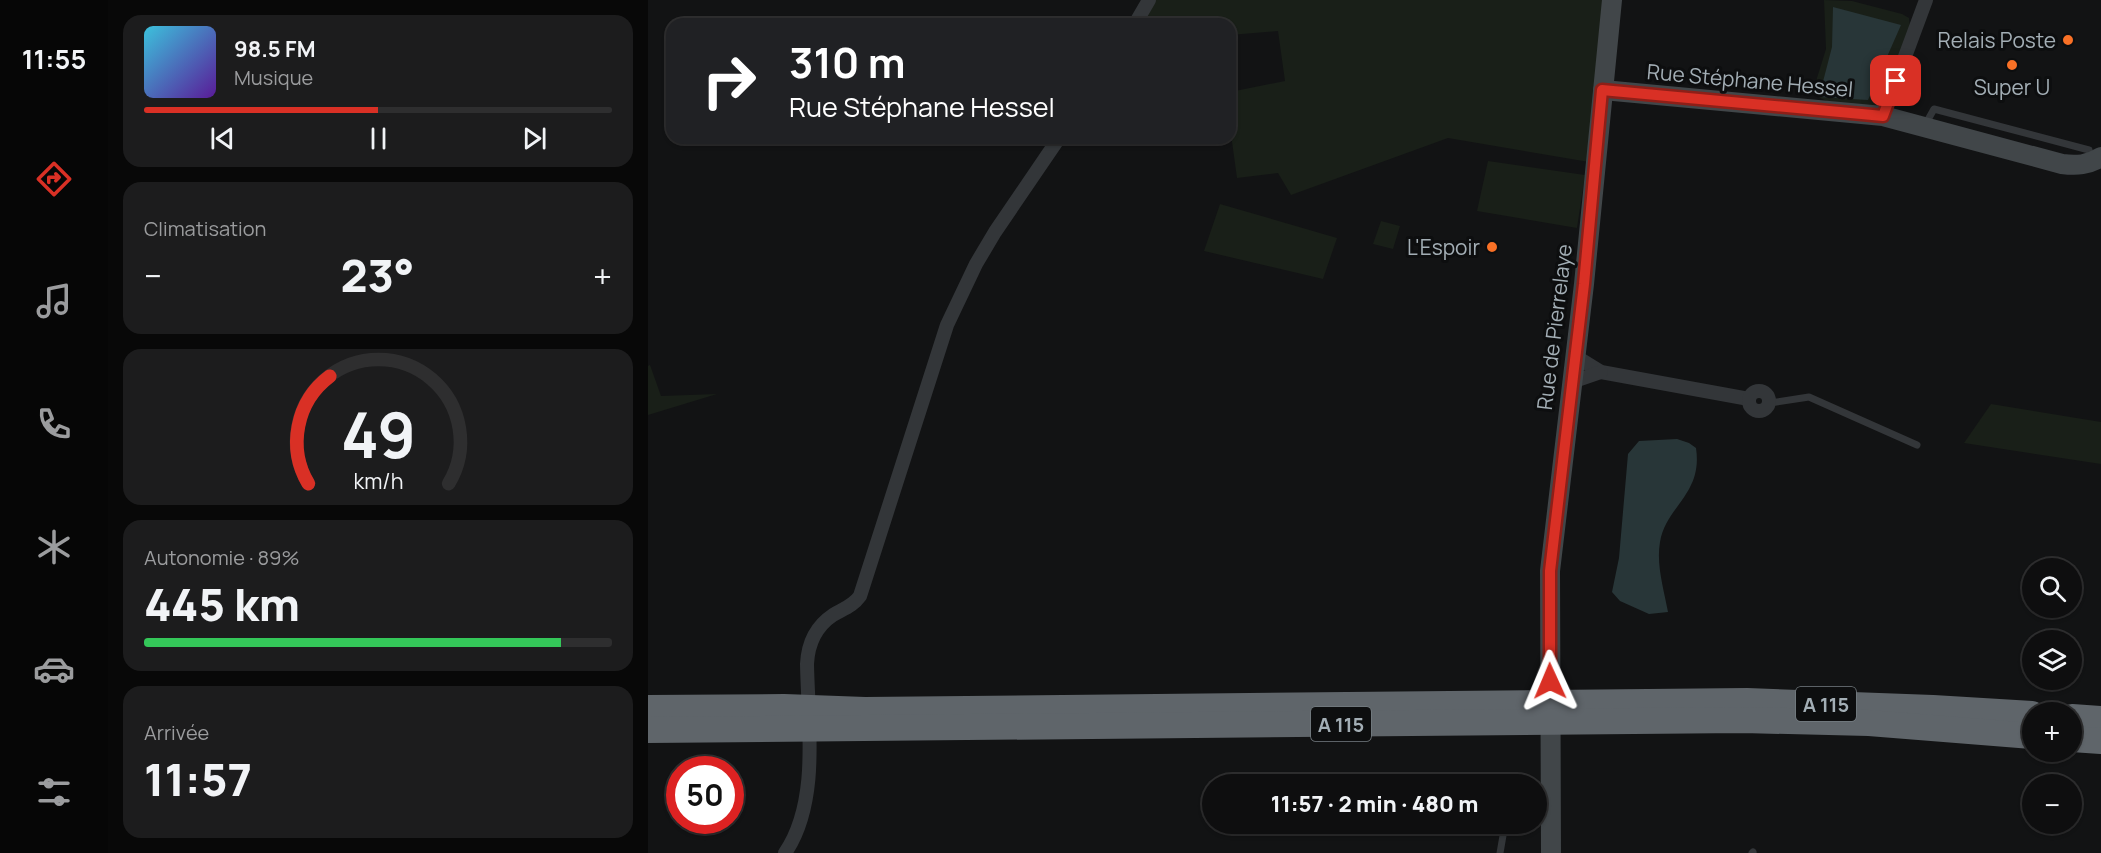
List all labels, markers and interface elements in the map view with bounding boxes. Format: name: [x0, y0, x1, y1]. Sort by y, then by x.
place label: Relais Poste: [1938, 26, 2056, 54]
text: 310 m: [789, 33, 906, 91]
marker: Relais Poste: [2061, 33, 2075, 47]
text: 98.5 FM: [234, 34, 315, 64]
text: 11:55: [22, 40, 86, 77]
icon: right: [690, 42, 768, 120]
pin: [1870, 55, 1921, 106]
street label: Rue Stéphane Hessel: [1646, 57, 1854, 103]
marker: Super U: [2005, 58, 2019, 72]
text: Musique: [234, 64, 313, 91]
icon: arrive: [1879, 64, 1912, 97]
place label: Super U: [1974, 73, 2050, 101]
text: Rue Stéphane Hessel: [789, 88, 1055, 125]
icon: previous: [206, 122, 239, 155]
icon: pause: [362, 122, 395, 155]
icon: next: [518, 122, 551, 155]
icon: directions: [33, 158, 75, 200]
text: Climatisation: [144, 215, 266, 242]
place label: L'Espoir: [1407, 233, 1480, 261]
marker: L'Espoir: [1485, 240, 1499, 254]
street label: Rue de Pierrelaye: [1530, 242, 1578, 412]
text: 23°: [340, 244, 414, 306]
text: −: [144, 253, 162, 298]
text: +: [593, 253, 612, 298]
icon: music: [33, 280, 75, 322]
text: 49: [340, 391, 416, 477]
icon: phone: [33, 403, 75, 445]
text: km/h: [353, 466, 403, 495]
icon: climate: [33, 526, 75, 568]
text: Autonomie · 89%: [144, 544, 300, 571]
map controls: [2022, 558, 2082, 834]
button: search: [2022, 558, 2082, 618]
text: 445 km: [144, 573, 300, 635]
button: layers: [2022, 630, 2082, 690]
icon: car: [33, 648, 75, 690]
position arrow: [1518, 649, 1582, 713]
road number: A 115: [1796, 687, 1856, 721]
button: +: [2022, 702, 2082, 762]
road number: A 115: [1311, 707, 1371, 741]
text: Arrivée: [144, 719, 209, 746]
text: 11:57: [144, 748, 252, 810]
speed limit sign: 50: [666, 756, 744, 834]
icon: filters: [33, 771, 75, 813]
button: −: [2022, 774, 2082, 834]
text: 11:57 · 2 min · 480 m: [1271, 789, 1478, 819]

